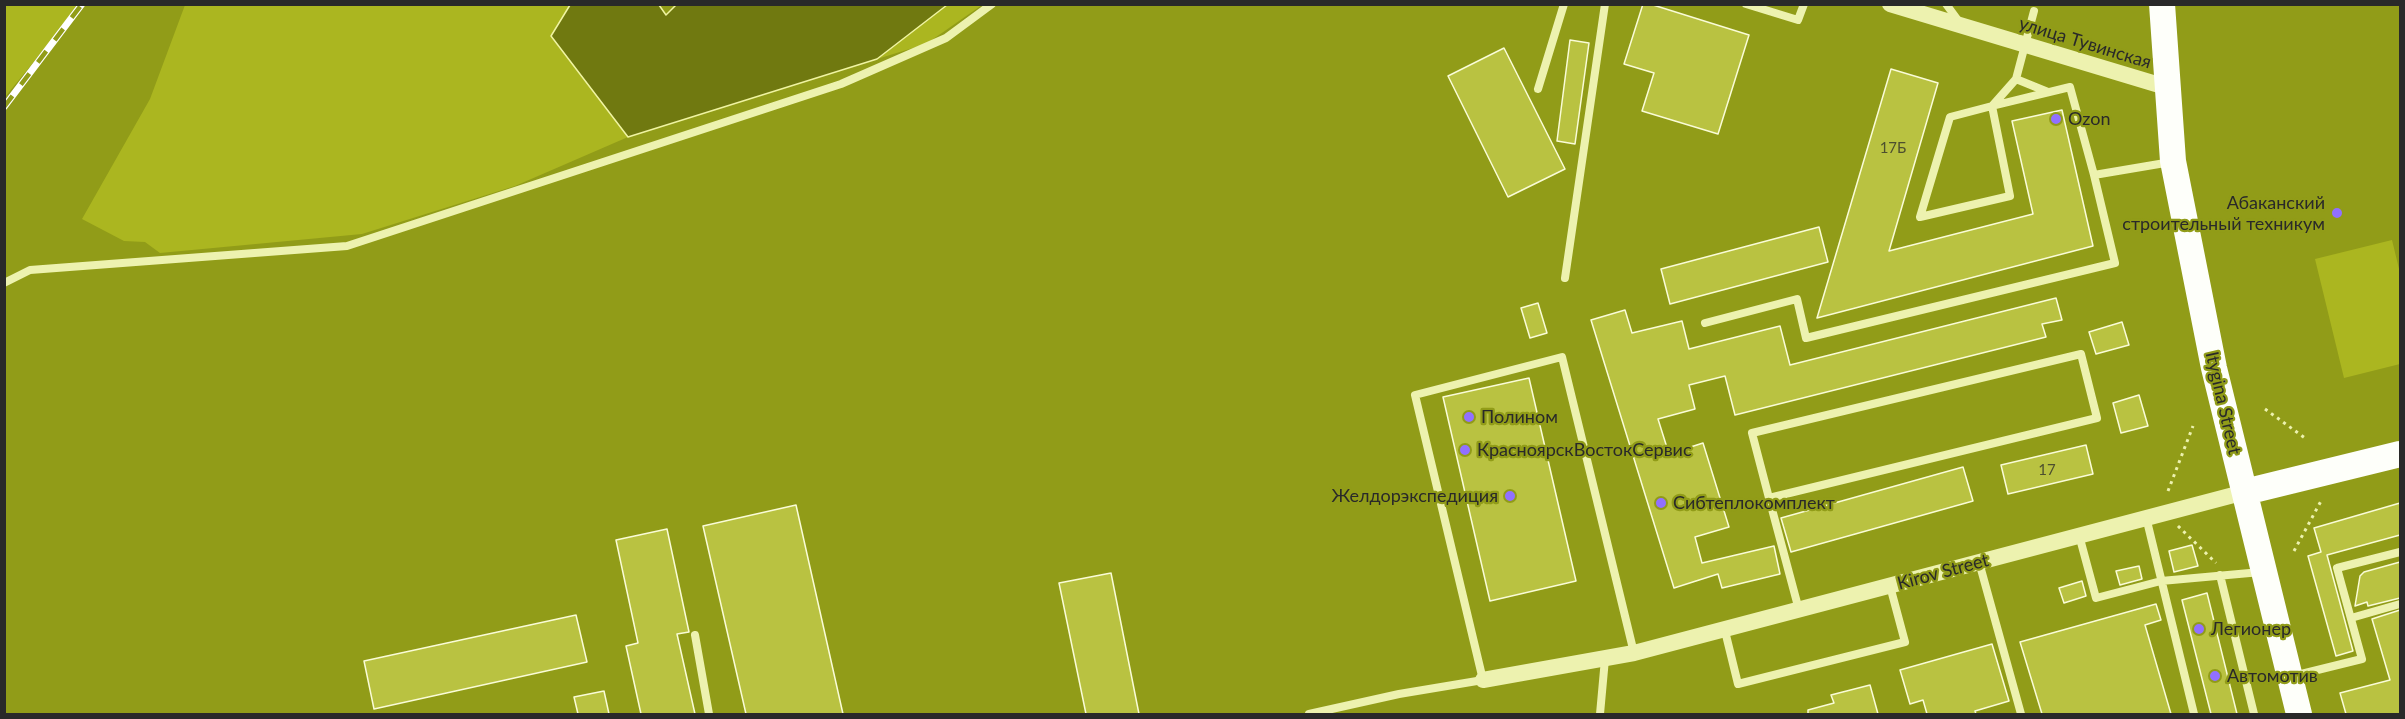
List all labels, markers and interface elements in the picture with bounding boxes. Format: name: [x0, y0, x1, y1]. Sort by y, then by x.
street label: улица Тувинская: [2016, 13, 2154, 73]
place label: Ozon: [2068, 108, 2110, 130]
marker: Ozon: [2049, 112, 2063, 126]
house number: 17Б: [1880, 139, 1906, 157]
place label: Абаканский строительный техникум: [2122, 192, 2325, 234]
marker: Абаканский строительный техникум: [2330, 206, 2344, 220]
street label: Itygina Street: [2201, 349, 2245, 457]
place label: Полином: [1481, 406, 1558, 428]
marker: Полином: [1462, 410, 1476, 424]
place label: КрасноярскВостокСервис: [1477, 439, 1692, 461]
marker: КрасноярскВостокСервис: [1458, 443, 1472, 457]
house number: 17: [2038, 461, 2056, 479]
place label: Желдорэкспедиция: [1331, 485, 1498, 507]
marker: Желдорэкспедиция: [1503, 489, 1517, 503]
place label: Сибтеплокомплект: [1673, 492, 1835, 514]
marker: Сибтеплокомплект: [1654, 496, 1668, 510]
street label: Kirov Street: [1895, 549, 1991, 595]
place label: Легионер: [2211, 618, 2291, 640]
marker: Легионер: [2192, 622, 2206, 636]
place label: Автомотив: [2227, 665, 2318, 687]
marker: Автомотив: [2208, 669, 2222, 683]

